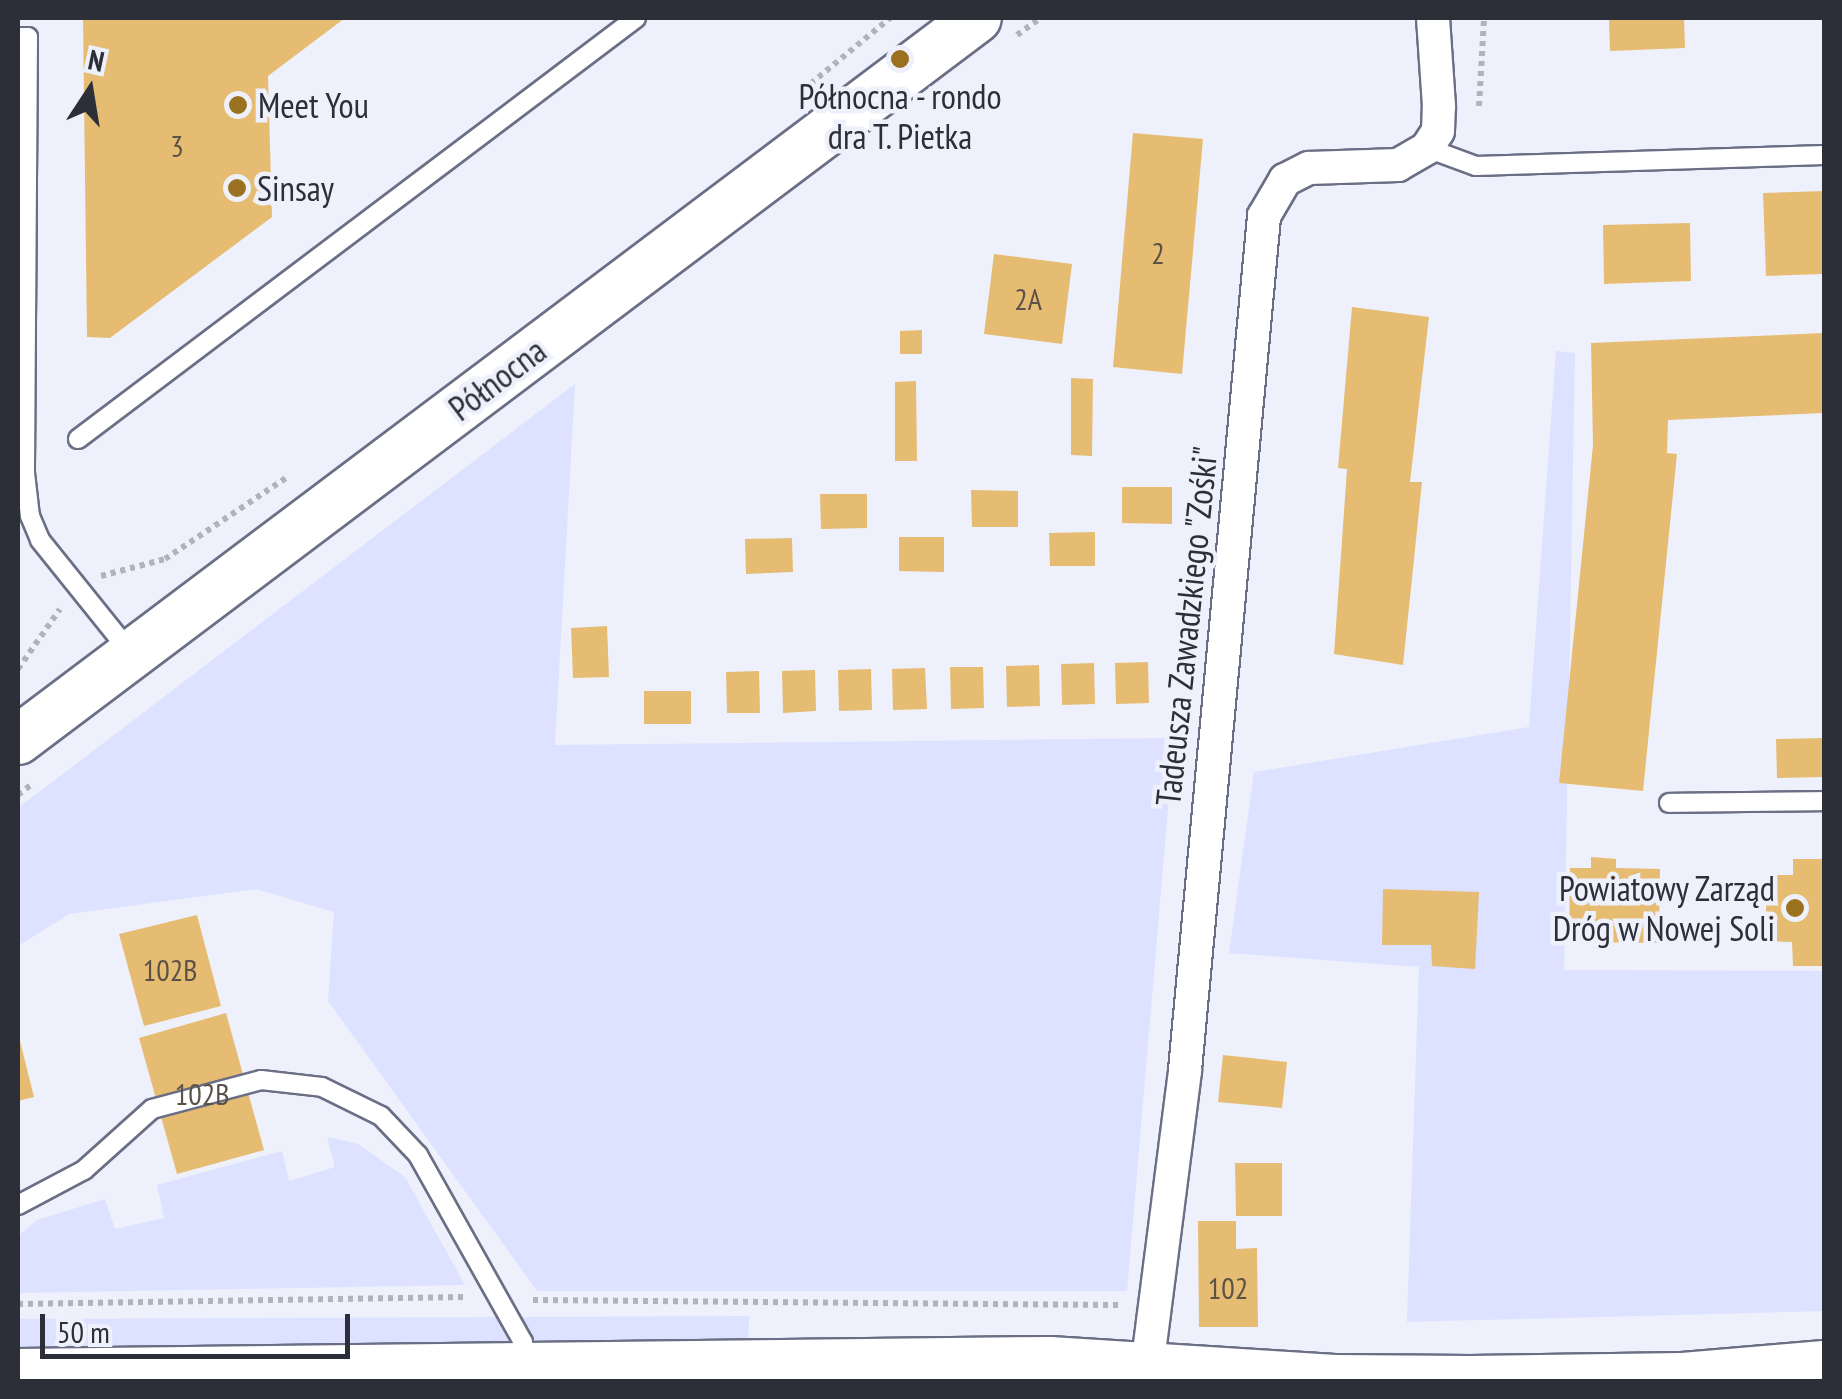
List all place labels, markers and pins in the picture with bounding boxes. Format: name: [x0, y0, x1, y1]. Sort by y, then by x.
marker: Północna - rondo dra T. Pietka: [889, 48, 911, 70]
place label: Północna - rondo dra T. Pietka: [797, 75, 1003, 157]
place label: Meet You: [258, 84, 370, 126]
marker: Meet You: [227, 94, 249, 116]
place label: Sinsay: [257, 167, 334, 209]
marker: Sinsay: [226, 177, 248, 199]
place label: Powiatowy Zarząd Dróg w Nowej Soli: [1552, 867, 1775, 949]
marker: Powiatowy Zarząd Dróg w Nowej Soli: [1784, 897, 1806, 919]

